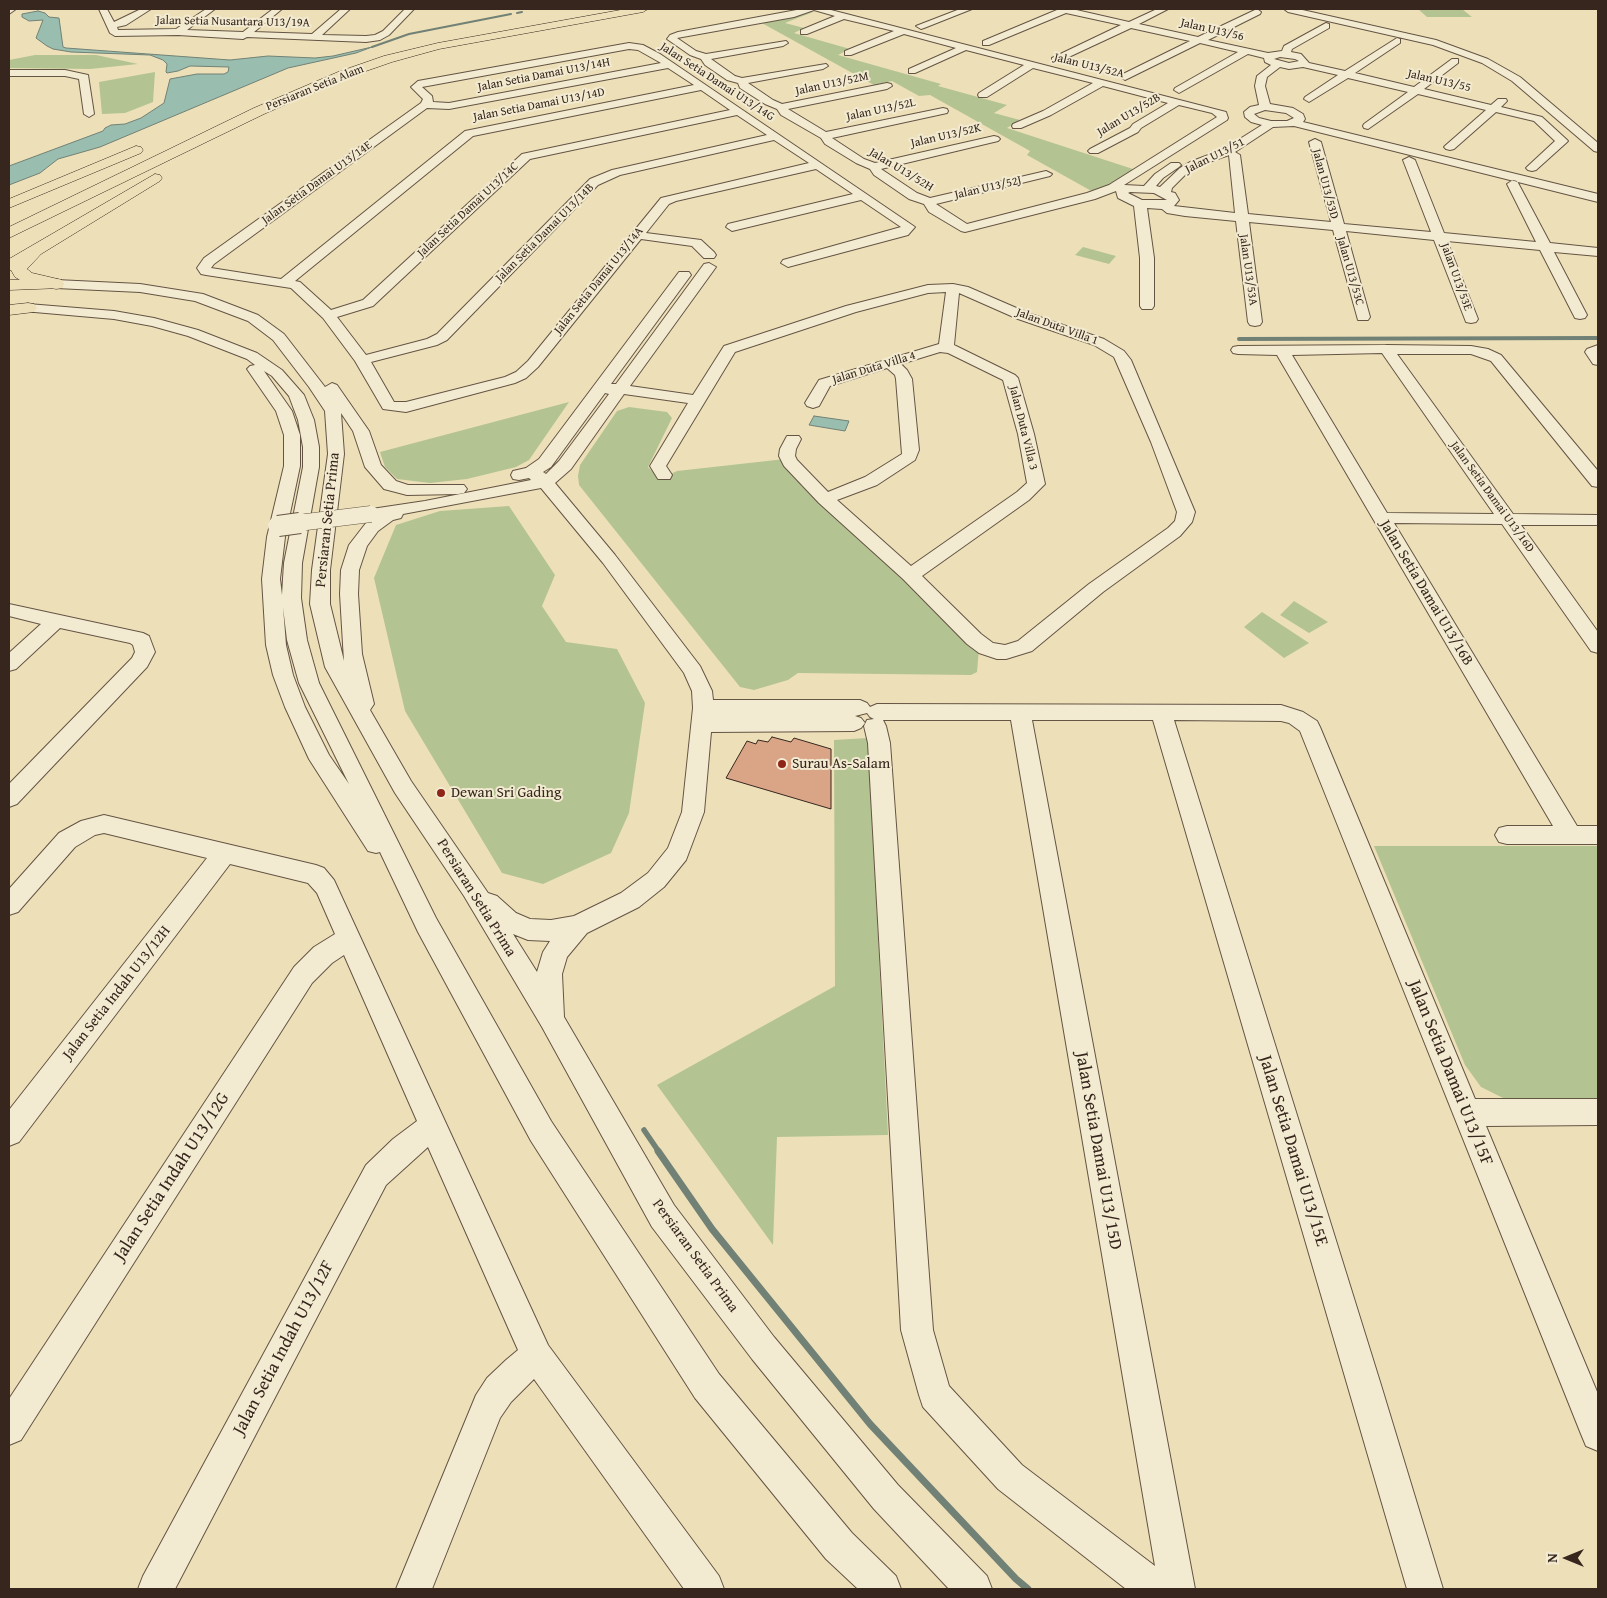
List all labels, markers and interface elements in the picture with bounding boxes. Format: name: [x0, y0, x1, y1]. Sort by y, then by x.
street label: Jalan Setia Nusantara U13/19A: [156, 13, 310, 31]
street label: Jalan U13/56: [1179, 16, 1245, 44]
street label: Jalan Setia Damai U13/14G: [657, 40, 777, 124]
street label: Jalan U13/52A: [1052, 50, 1126, 82]
street label: Jalan Setia Damai U13/14H: [477, 55, 611, 95]
street label: Persiaran Setia Alam: [264, 62, 366, 114]
street label: Jalan U13/55: [1406, 67, 1472, 95]
street label: Jalan U13/52M: [794, 69, 870, 99]
street label: Jalan Setia Damai U13/14D: [472, 85, 606, 125]
street label: Jalan U13/52B: [1095, 90, 1163, 140]
street label: Jalan U13/52L: [845, 96, 917, 124]
street label: Jalan U13/52K: [909, 121, 983, 151]
street label: Jalan U13/51: [1183, 135, 1247, 177]
street label: Jalan Setia Damai U13/14E: [259, 138, 375, 228]
street label: Jalan U13/52H: [866, 145, 936, 195]
street label: Jalan U13/53D: [1309, 147, 1341, 221]
street label: Jalan Setia Damai U13/14C: [414, 159, 522, 261]
street label: Jalan U13/52J: [953, 173, 1023, 203]
street label: Jalan Setia Damai U13/14B: [493, 181, 597, 285]
street label: Jalan Setia Damai U13/14A: [551, 225, 647, 337]
street label: Jalan U13/53A: [1236, 233, 1260, 307]
street label: Jalan U13/53C: [1333, 235, 1367, 307]
street label: Jalan U13/53E: [1437, 241, 1475, 313]
street label: Jalan Duta Villa 1: [1014, 305, 1100, 349]
street label: Jalan Duta Villa 4: [831, 349, 917, 387]
street label: Jalan Duta Villa 3: [1006, 384, 1040, 472]
street label: Jalan Setia Damai U13/16D: [1447, 439, 1537, 555]
street label: Persiaran Setia Prima: [312, 452, 344, 588]
street label: Jalan Setia Damai U13/16B: [1375, 517, 1477, 669]
place label: Surau As-Salam: [792, 755, 890, 773]
marker: Surau As-Salam: [776, 758, 788, 770]
place label: Dewan Sri Gading: [451, 784, 561, 802]
marker: Dewan Sri Gading: [435, 787, 447, 799]
street label: Persiaran Setia Prima: [432, 836, 520, 960]
street label: Jalan Setia Indah U13/12H: [59, 923, 175, 1063]
street label: Jalan Setia Damai U13/15F: [1403, 977, 1497, 1169]
street label: Jalan Setia Damai U13/15D: [1070, 1050, 1126, 1252]
street label: Jalan Setia Damai U13/15E: [1254, 1053, 1332, 1249]
street label: Jalan Setia Indah U13/12G: [109, 1089, 235, 1265]
street label: Persiaran Setia Prima: [648, 1196, 742, 1316]
street label: Jalan Setia Indah U13/12F: [229, 1257, 339, 1439]
north arrow: [1542, 1533, 1592, 1583]
text: N: [1542, 1553, 1562, 1563]

